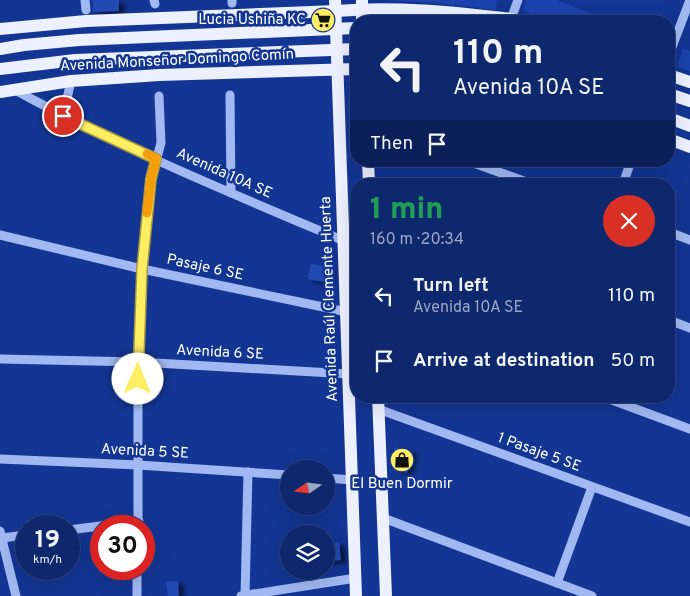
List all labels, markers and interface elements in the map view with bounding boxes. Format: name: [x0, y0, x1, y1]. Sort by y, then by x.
supermarket icon: Lucia Ushiña KC: [310, 7, 336, 33]
place label: Lucia Ushiña KC: [198, 11, 306, 30]
text: 110 m: [453, 32, 543, 76]
icon: left: [370, 35, 435, 100]
street label: Avenida Monseñor Domingo Comín: [60, 45, 294, 77]
text: Avenida 10A SE: [453, 75, 604, 102]
pin: [42, 95, 84, 137]
icon: arrive: [49, 102, 77, 130]
icon: arrive: [423, 130, 451, 158]
text: Then: [370, 132, 413, 156]
street label: Avenida 10A SE: [173, 144, 275, 204]
text: 1 min: [370, 192, 443, 229]
button: close: [603, 195, 655, 247]
street label: Avenida Raúl Clemente Huerta: [317, 196, 343, 402]
text: 160 m · 20:34: [370, 230, 464, 250]
street label: Pasaje 6 SE: [165, 251, 245, 285]
text: Turn left: [413, 274, 489, 298]
icon: left: [370, 282, 398, 310]
text: 110 m: [608, 284, 655, 308]
text: Avenida 10A SE: [413, 298, 523, 318]
street label: Avenida 6 SE: [176, 341, 264, 365]
icon: arrive: [370, 347, 398, 375]
text: Arrive at destination: [413, 349, 594, 373]
text: 50 m: [610, 349, 655, 373]
position arrow: [111, 352, 163, 404]
street label: 1 Pasaje 5 SE: [495, 429, 583, 477]
street label: Avenida 5 SE: [100, 440, 190, 464]
shop icon: El Buen Dormir: [389, 447, 415, 473]
north arrow: [280, 460, 335, 515]
map controls: [280, 460, 335, 580]
place label: El Buen Dormir: [351, 475, 453, 494]
speed limit sign: 30: [90, 515, 155, 580]
text: 19: [35, 525, 60, 557]
button: layers: [280, 525, 335, 580]
text: km/h: [33, 552, 62, 568]

